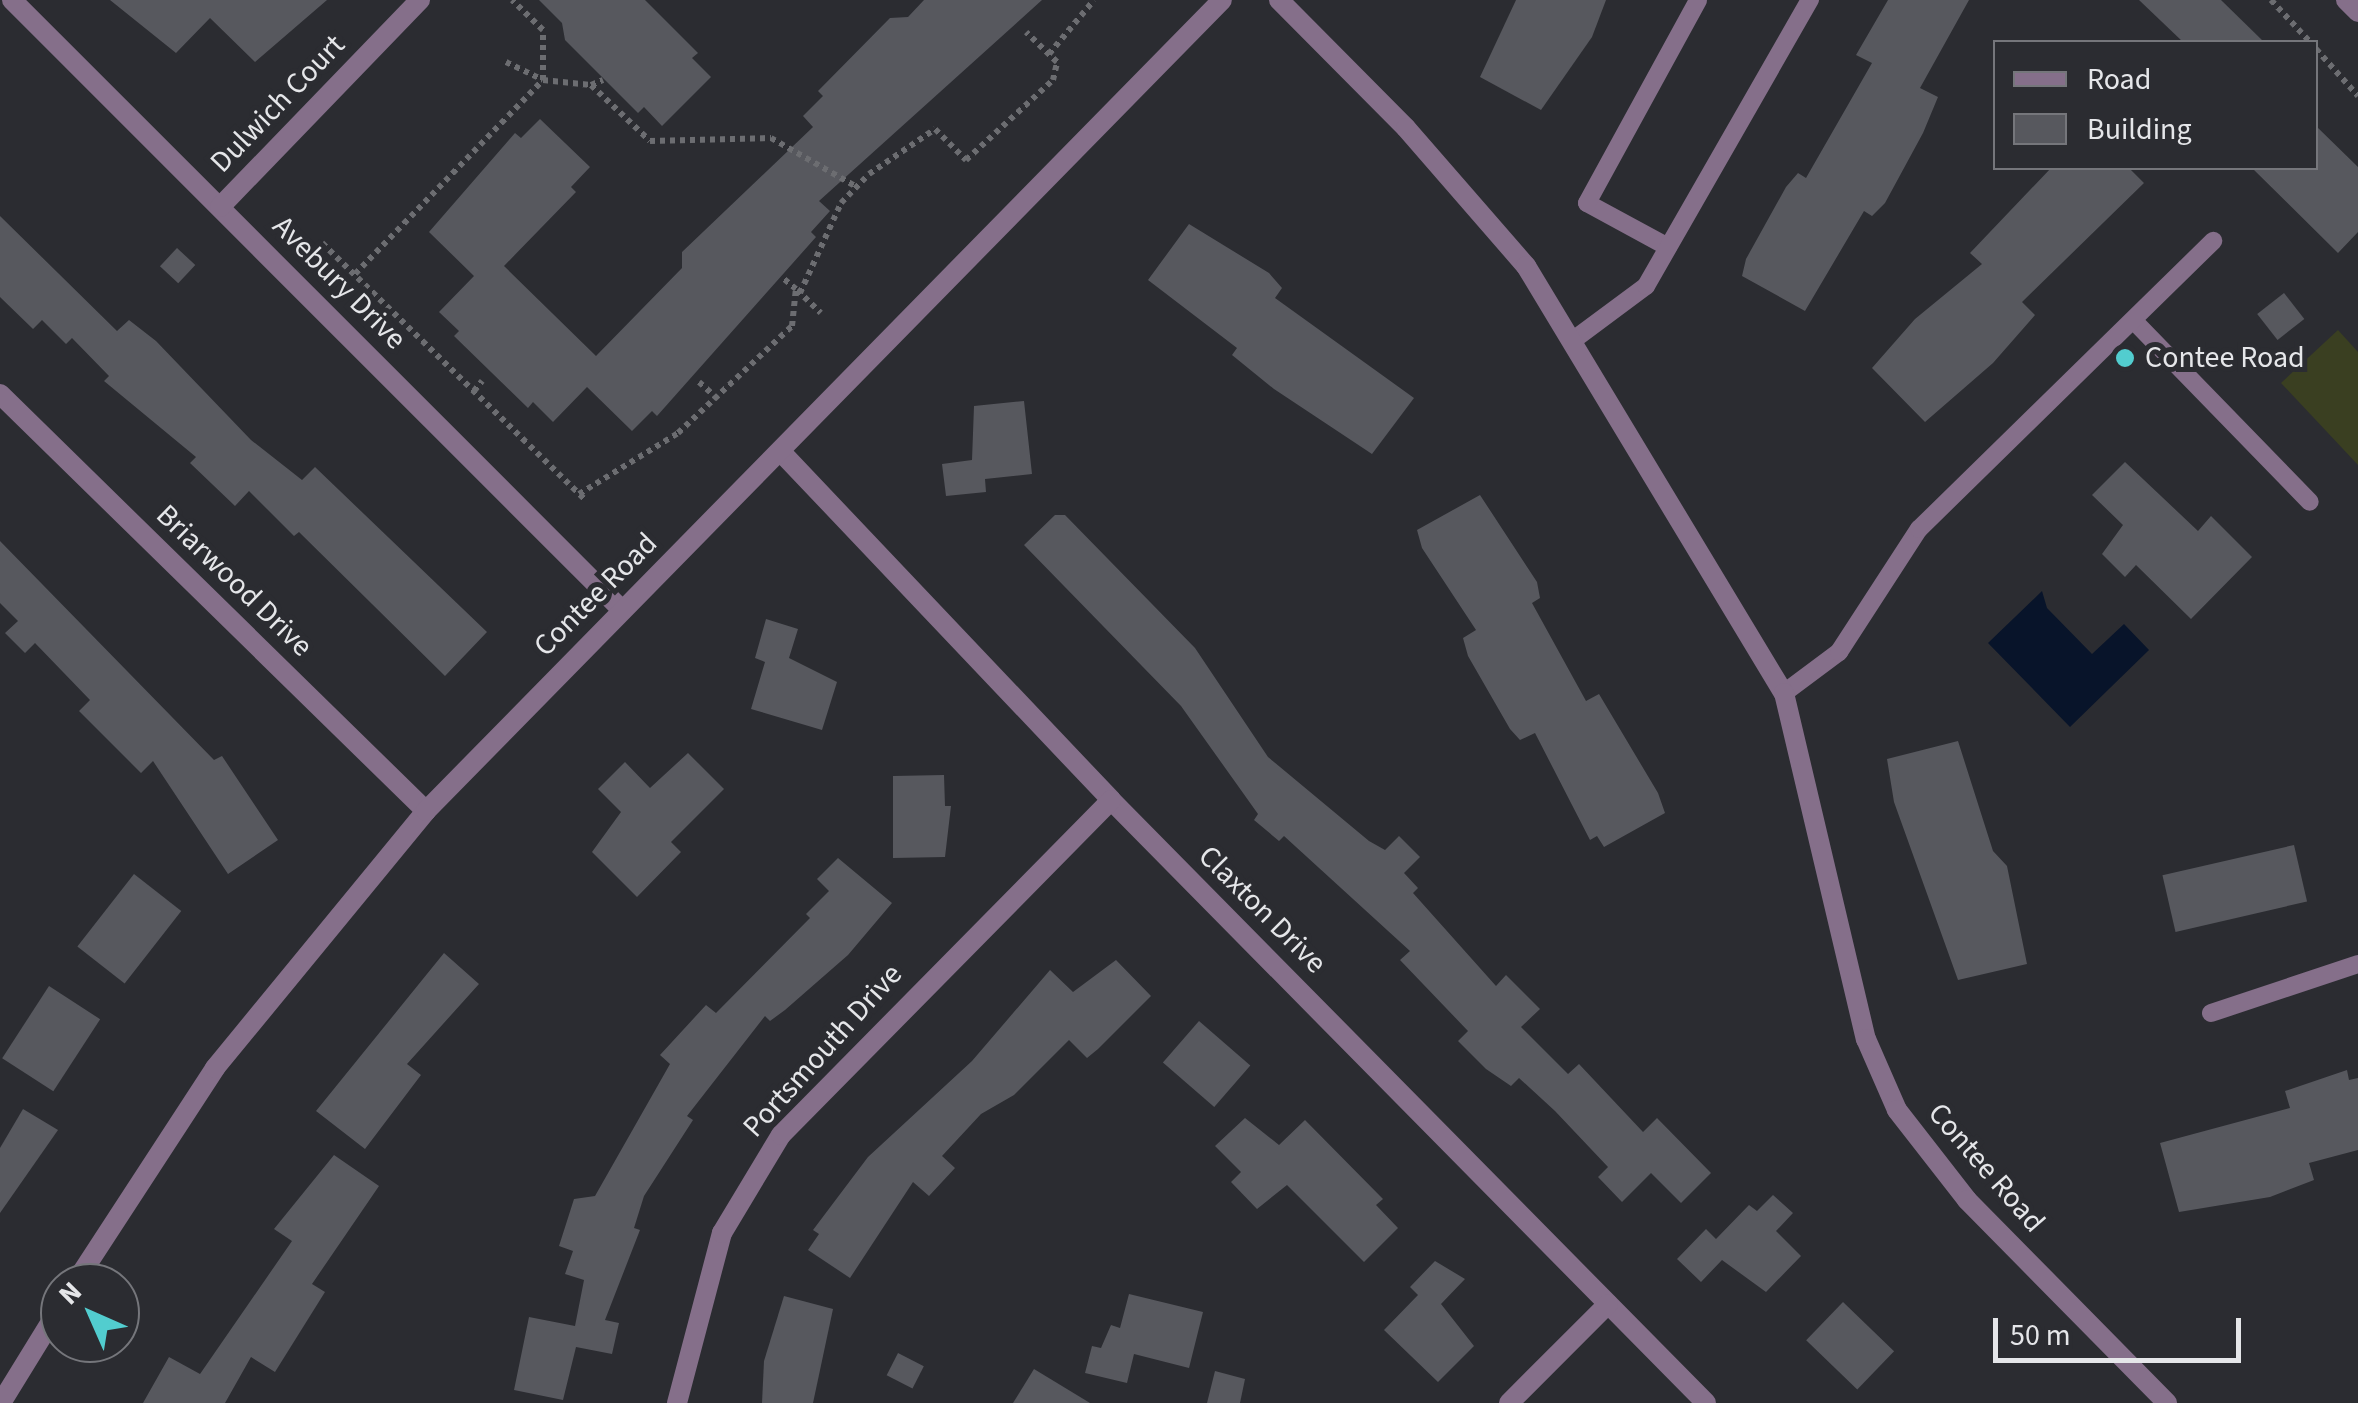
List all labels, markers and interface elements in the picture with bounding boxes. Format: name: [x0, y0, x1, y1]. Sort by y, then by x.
street label: Dulwich Court: [203, 28, 353, 180]
legend: [1993, 40, 2318, 170]
text: Road: [2087, 58, 2151, 101]
text: Building: [2087, 108, 2192, 151]
street label: Avebury Drive: [265, 209, 413, 357]
place label: Contee Road: [2145, 340, 2305, 376]
marker: Contee Road: [2114, 347, 2136, 369]
street label: Briarwood Drive: [148, 497, 320, 665]
street label: Contee Road: [527, 526, 665, 664]
street label: Claxton Drive: [1191, 839, 1333, 981]
street label: Portsmouth Drive: [736, 957, 910, 1145]
street label: Contee Road: [1920, 1096, 2052, 1240]
north arrow: [40, 1263, 140, 1363]
text: N: [49, 1272, 91, 1314]
scale bar: [1998, 1298, 2246, 1360]
text: 50 m: [2010, 1314, 2071, 1357]

